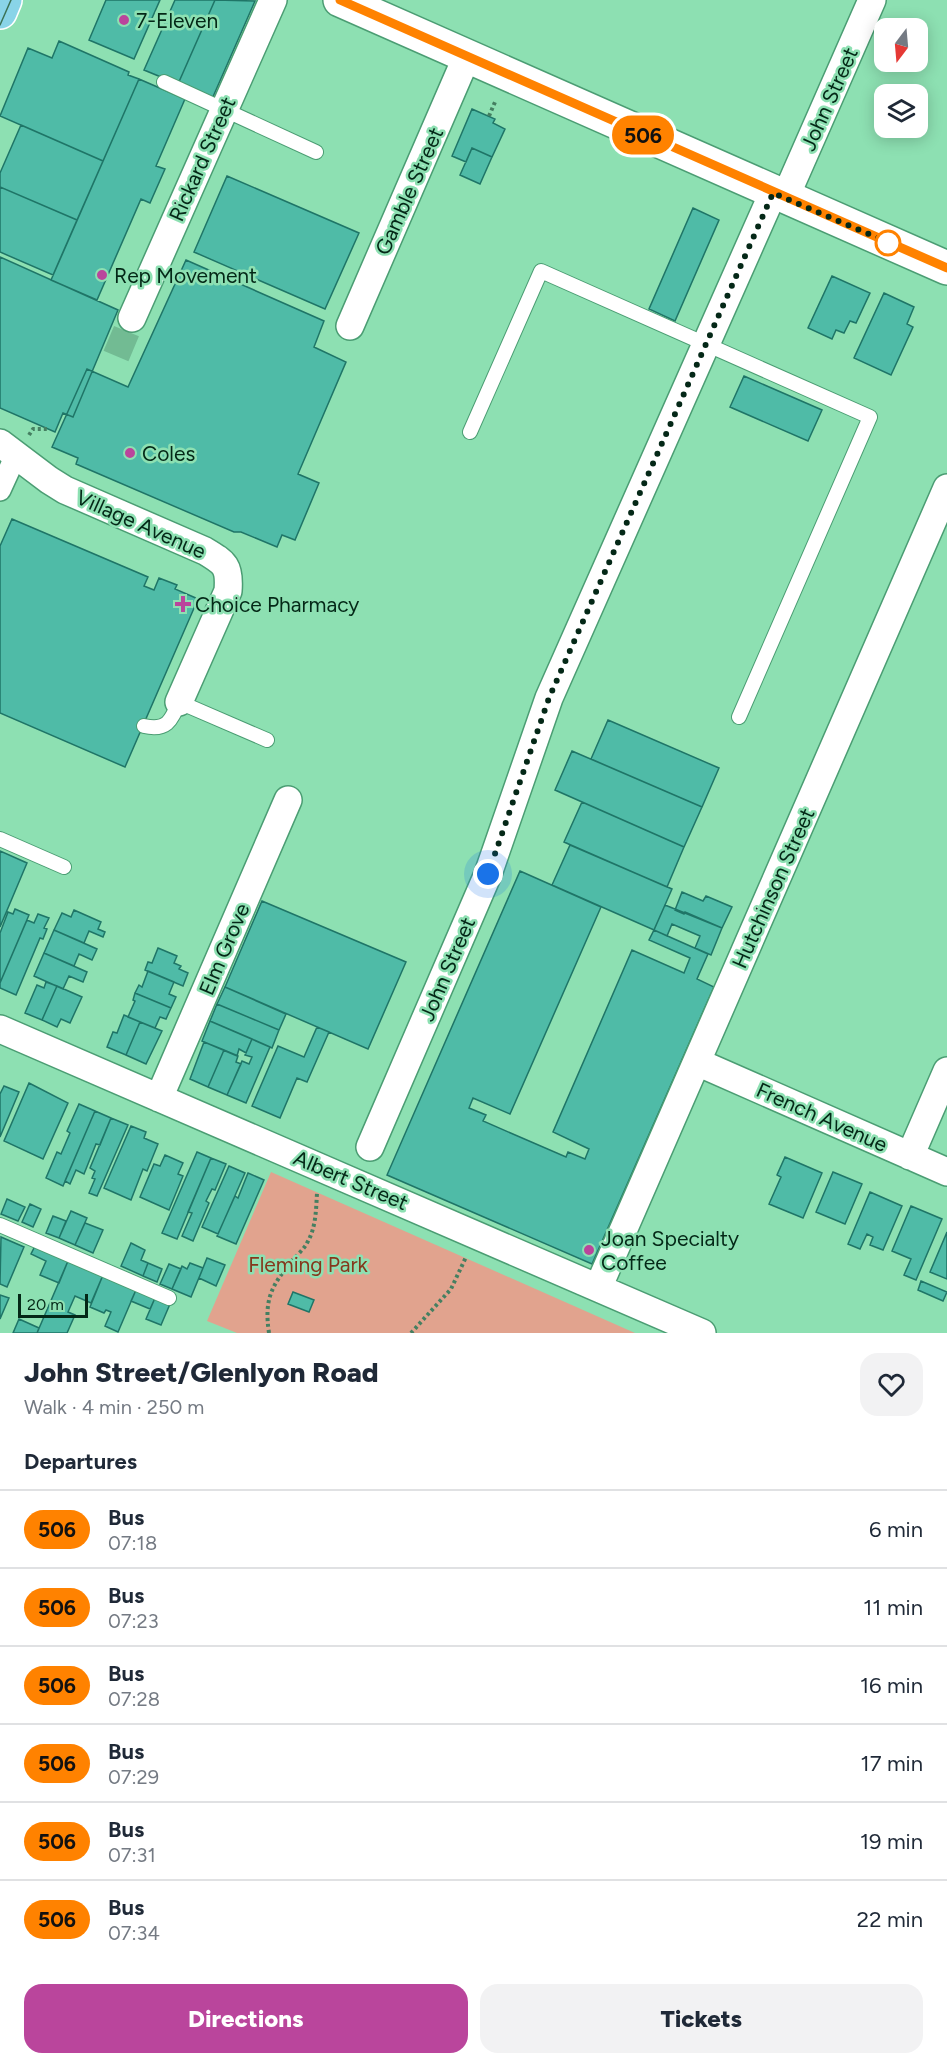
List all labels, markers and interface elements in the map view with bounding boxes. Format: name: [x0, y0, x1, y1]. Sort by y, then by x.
place label: 7-Eleven: [136, 8, 218, 33]
marker: 7-Eleven: [117, 13, 131, 27]
north arrow: [874, 18, 928, 72]
map controls: [874, 18, 928, 138]
street label: John Street: [795, 43, 863, 155]
button: layers: [874, 84, 928, 138]
street label: Rickard Street: [163, 93, 241, 225]
line badge: 506: [608, 116, 678, 154]
street label: Gamble Street: [370, 123, 448, 259]
text: 506: [624, 123, 662, 148]
unlabelled marker: [875, 230, 901, 256]
place label: Rep Movement: [114, 263, 257, 288]
marker: Rep Movement: [95, 268, 109, 282]
place label: Coles: [142, 441, 195, 466]
marker: Coles: [123, 446, 137, 460]
street label: Village Avenue: [72, 484, 210, 564]
place label: Choice Pharmacy: [195, 592, 359, 617]
marker: Choice Pharmacy: [176, 597, 190, 611]
street label: Hutchinson Street: [726, 804, 820, 972]
your location: [473, 859, 503, 889]
street label: Elm Grove: [194, 899, 254, 999]
street label: John Street: [414, 913, 480, 1025]
street label: French Avenue: [753, 1077, 891, 1157]
street label: Albert Street: [290, 1145, 412, 1215]
place label: Joan Specialty Coffee: [601, 1226, 739, 1275]
marker: Joan Specialty Coffee: [582, 1243, 596, 1257]
park label: Fleming Park: [248, 1252, 369, 1277]
scale bar: [18, 1291, 88, 1318]
text: 20 m: [27, 1295, 64, 1314]
button: heart: [860, 1353, 923, 1416]
text: John Street/Glenlyon Road: [24, 1355, 379, 1389]
text: Walk · 4 min · 250 m: [24, 1395, 204, 1419]
text: Departures: [24, 1448, 137, 1475]
text: Bus: [108, 1504, 144, 1531]
text: 6 min: [869, 1516, 923, 1543]
text: 506: [38, 1517, 76, 1542]
text: 07:18: [108, 1531, 157, 1555]
text: Bus: [108, 1582, 144, 1609]
text: 11 min: [863, 1594, 923, 1621]
text: 506: [38, 1595, 76, 1620]
text: 07:23: [108, 1609, 159, 1633]
text: Bus: [108, 1660, 144, 1687]
text: 16 min: [860, 1672, 923, 1699]
text: 506: [38, 1673, 76, 1698]
text: 07:28: [108, 1687, 160, 1711]
text: Bus: [108, 1738, 144, 1765]
text: 17 min: [861, 1750, 923, 1777]
text: 506: [38, 1751, 76, 1776]
text: 07:29: [108, 1765, 159, 1789]
text: Bus: [108, 1816, 144, 1843]
text: 19 min: [860, 1828, 923, 1855]
text: 506: [38, 1829, 76, 1854]
text: 07:31: [108, 1843, 156, 1867]
text: Bus: [108, 1894, 144, 1921]
text: 22 min: [857, 1906, 923, 1933]
text: 506: [38, 1907, 76, 1932]
text: 07:34: [108, 1921, 160, 1945]
button: Directions: [24, 1984, 468, 2053]
button: Tickets: [480, 1984, 923, 2053]

